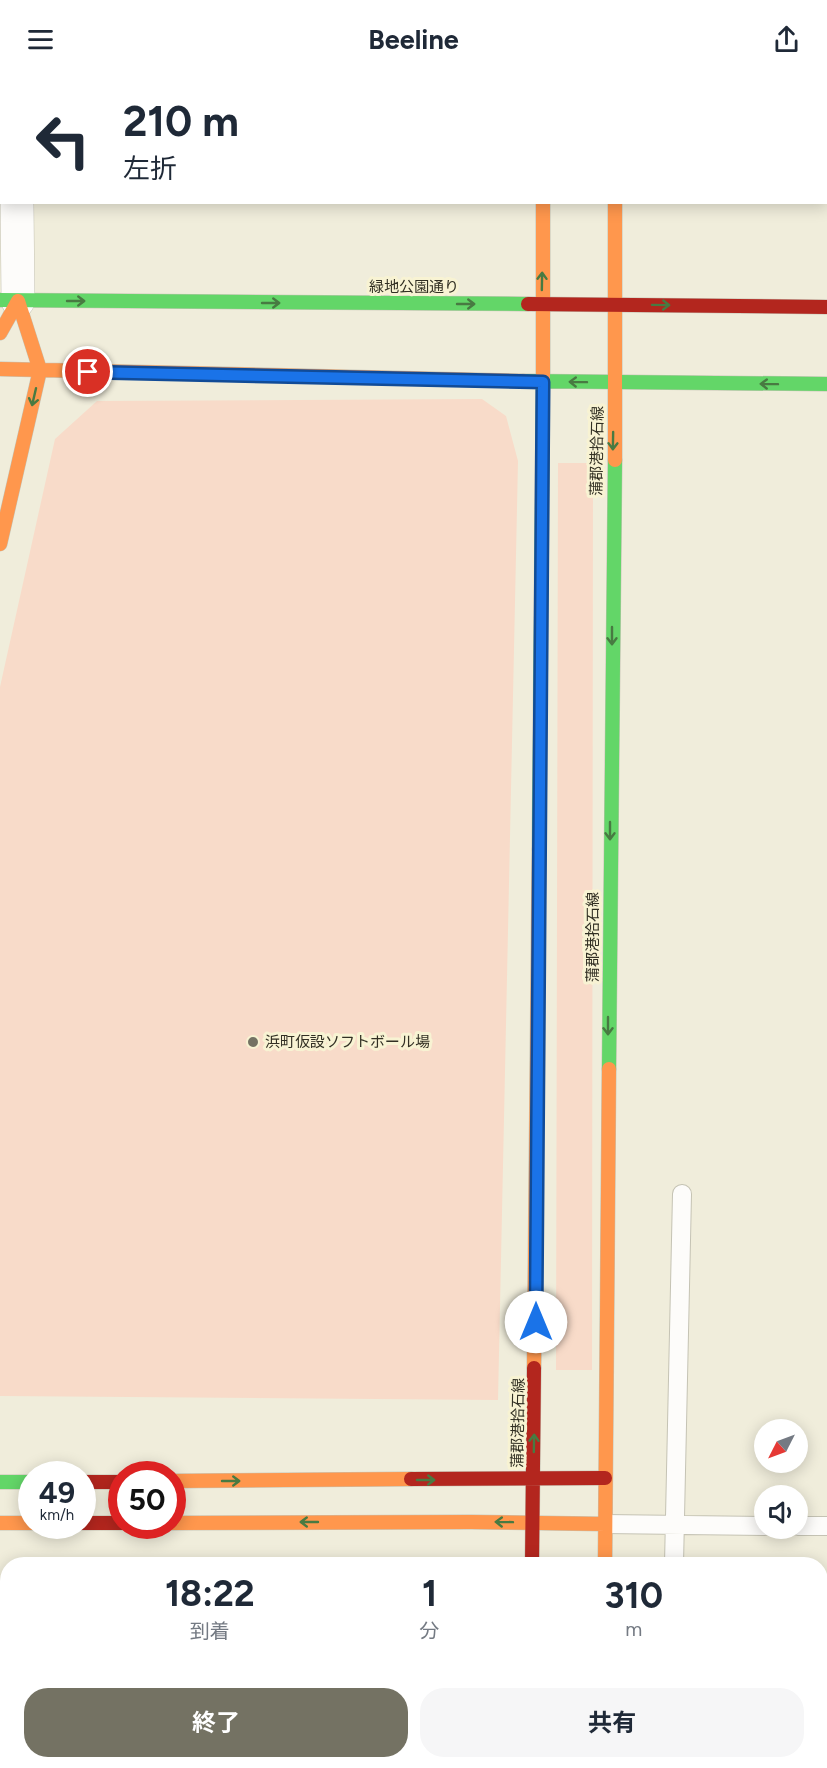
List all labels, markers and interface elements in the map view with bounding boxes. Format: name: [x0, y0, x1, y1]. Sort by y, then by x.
icon: menu: [24, 23, 57, 56]
text: Beeline: [368, 23, 459, 56]
icon: share: [770, 23, 803, 56]
text: 210 m: [123, 96, 239, 147]
icon: left: [24, 102, 102, 180]
text: 左折: [123, 152, 177, 185]
one-way arrow: [536, 272, 548, 292]
street label: 緑地公園通り: [369, 278, 459, 296]
one-way arrow: [66, 295, 86, 307]
one-way arrow: [261, 297, 281, 308]
one-way arrow: [456, 298, 476, 310]
one-way arrow: [651, 299, 671, 311]
pin: [62, 346, 113, 397]
icon: arrive: [71, 355, 104, 388]
one-way arrow: [569, 376, 589, 388]
one-way arrow: [759, 378, 779, 390]
one-way arrow: [28, 387, 39, 406]
street label: 蒲郡港拾石線: [587, 406, 607, 496]
one-way arrow: [608, 431, 619, 451]
one-way arrow: [606, 626, 618, 646]
one-way arrow: [604, 821, 616, 841]
street label: 蒲郡港拾石線: [584, 892, 602, 982]
one-way arrow: [602, 1016, 614, 1036]
place label: 浜町仮設ソフトボール場: [265, 1033, 430, 1051]
marker: 浜町仮設ソフトボール場: [246, 1035, 260, 1049]
position arrow: [504, 1290, 568, 1354]
street label: 蒲郡港拾石線: [508, 1378, 528, 1468]
north arrow: [754, 1419, 808, 1473]
map controls: [754, 1419, 808, 1539]
one-way arrow: [528, 1434, 540, 1454]
speed limit sign: 50: [108, 1461, 186, 1539]
text: 49: [39, 1474, 75, 1511]
one-way arrow: [415, 1474, 435, 1486]
one-way arrow: [220, 1475, 240, 1487]
button: sound: [754, 1485, 808, 1539]
text: km/h: [40, 1506, 74, 1524]
one-way arrow: [300, 1516, 320, 1528]
one-way arrow: [495, 1516, 515, 1528]
text: 18:22: [165, 1572, 255, 1615]
text: 1: [422, 1572, 437, 1615]
text: 310: [605, 1574, 663, 1617]
text: m: [625, 1617, 642, 1641]
text: 到着: [190, 1619, 230, 1643]
text: 分: [420, 1619, 440, 1643]
button: 終了: [24, 1688, 408, 1757]
button: 共有: [420, 1688, 804, 1757]

